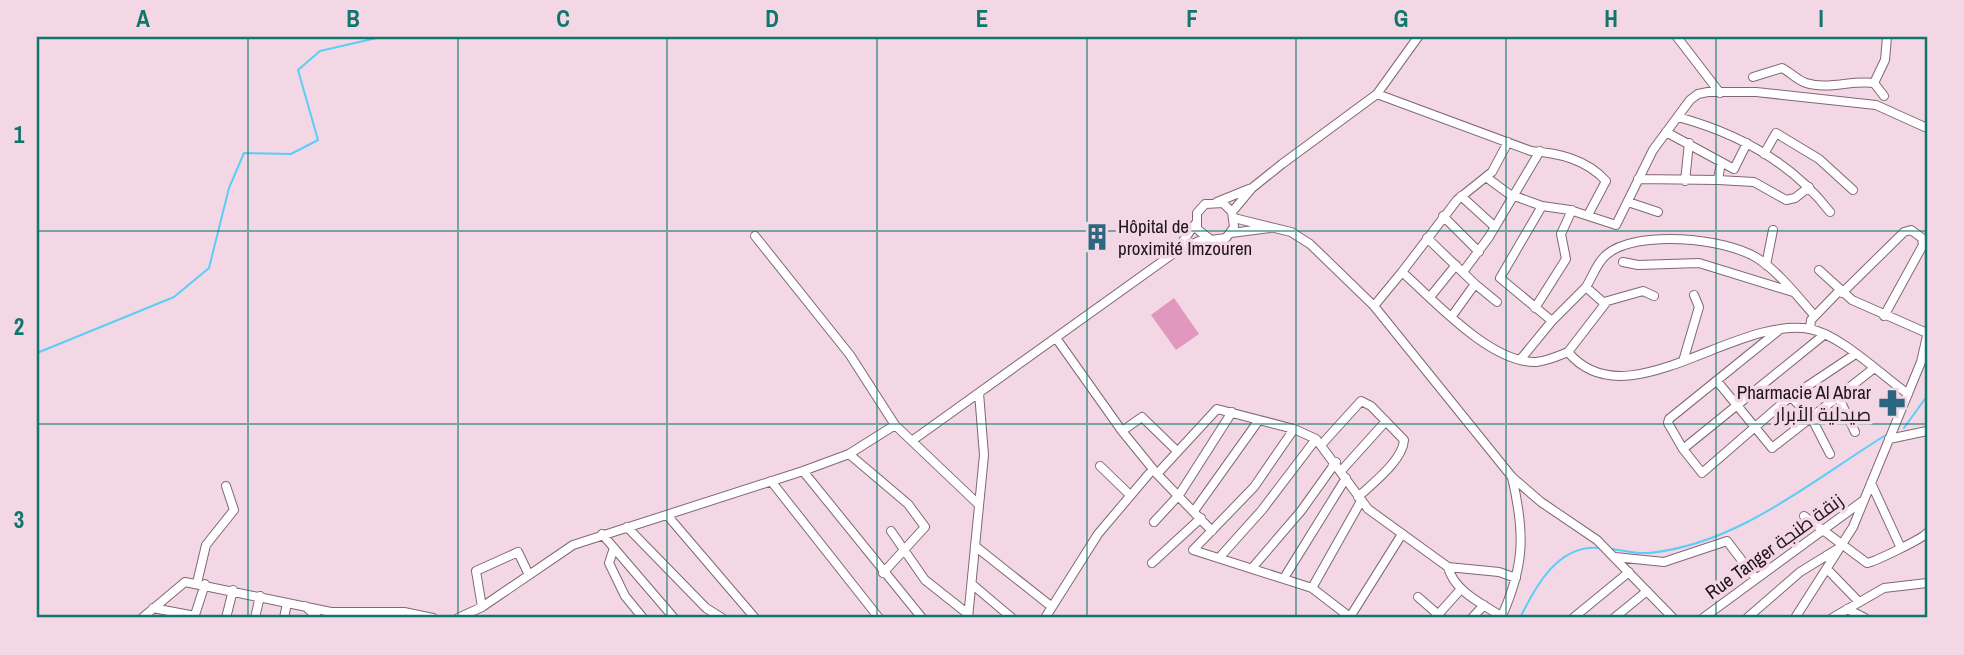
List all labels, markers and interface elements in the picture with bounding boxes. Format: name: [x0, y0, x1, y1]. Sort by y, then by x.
text: A: [136, 3, 150, 34]
text: B: [346, 3, 360, 34]
text: C: [556, 3, 570, 34]
text: D: [765, 3, 779, 34]
text: E: [976, 3, 988, 34]
text: F: [1186, 3, 1198, 34]
text: G: [1394, 3, 1408, 34]
text: H: [1604, 3, 1618, 34]
text: I: [1818, 3, 1824, 34]
text: 1: [14, 119, 25, 150]
place label: Hôpital de proximité Imzouren: [1118, 213, 1252, 261]
building icon: Hôpital de proximité Imzouren: [1082, 222, 1112, 252]
text: 2: [14, 311, 24, 342]
place label: Pharmacie Al Abrar صيدلية الأبرار: [1737, 379, 1872, 427]
pharmacy icon: Pharmacie Al Abrar صيدلية الأبرار: [1877, 388, 1907, 418]
street label: Rue Tanger زنقة طنجة: [1700, 487, 1848, 605]
text: 3: [14, 504, 24, 535]

